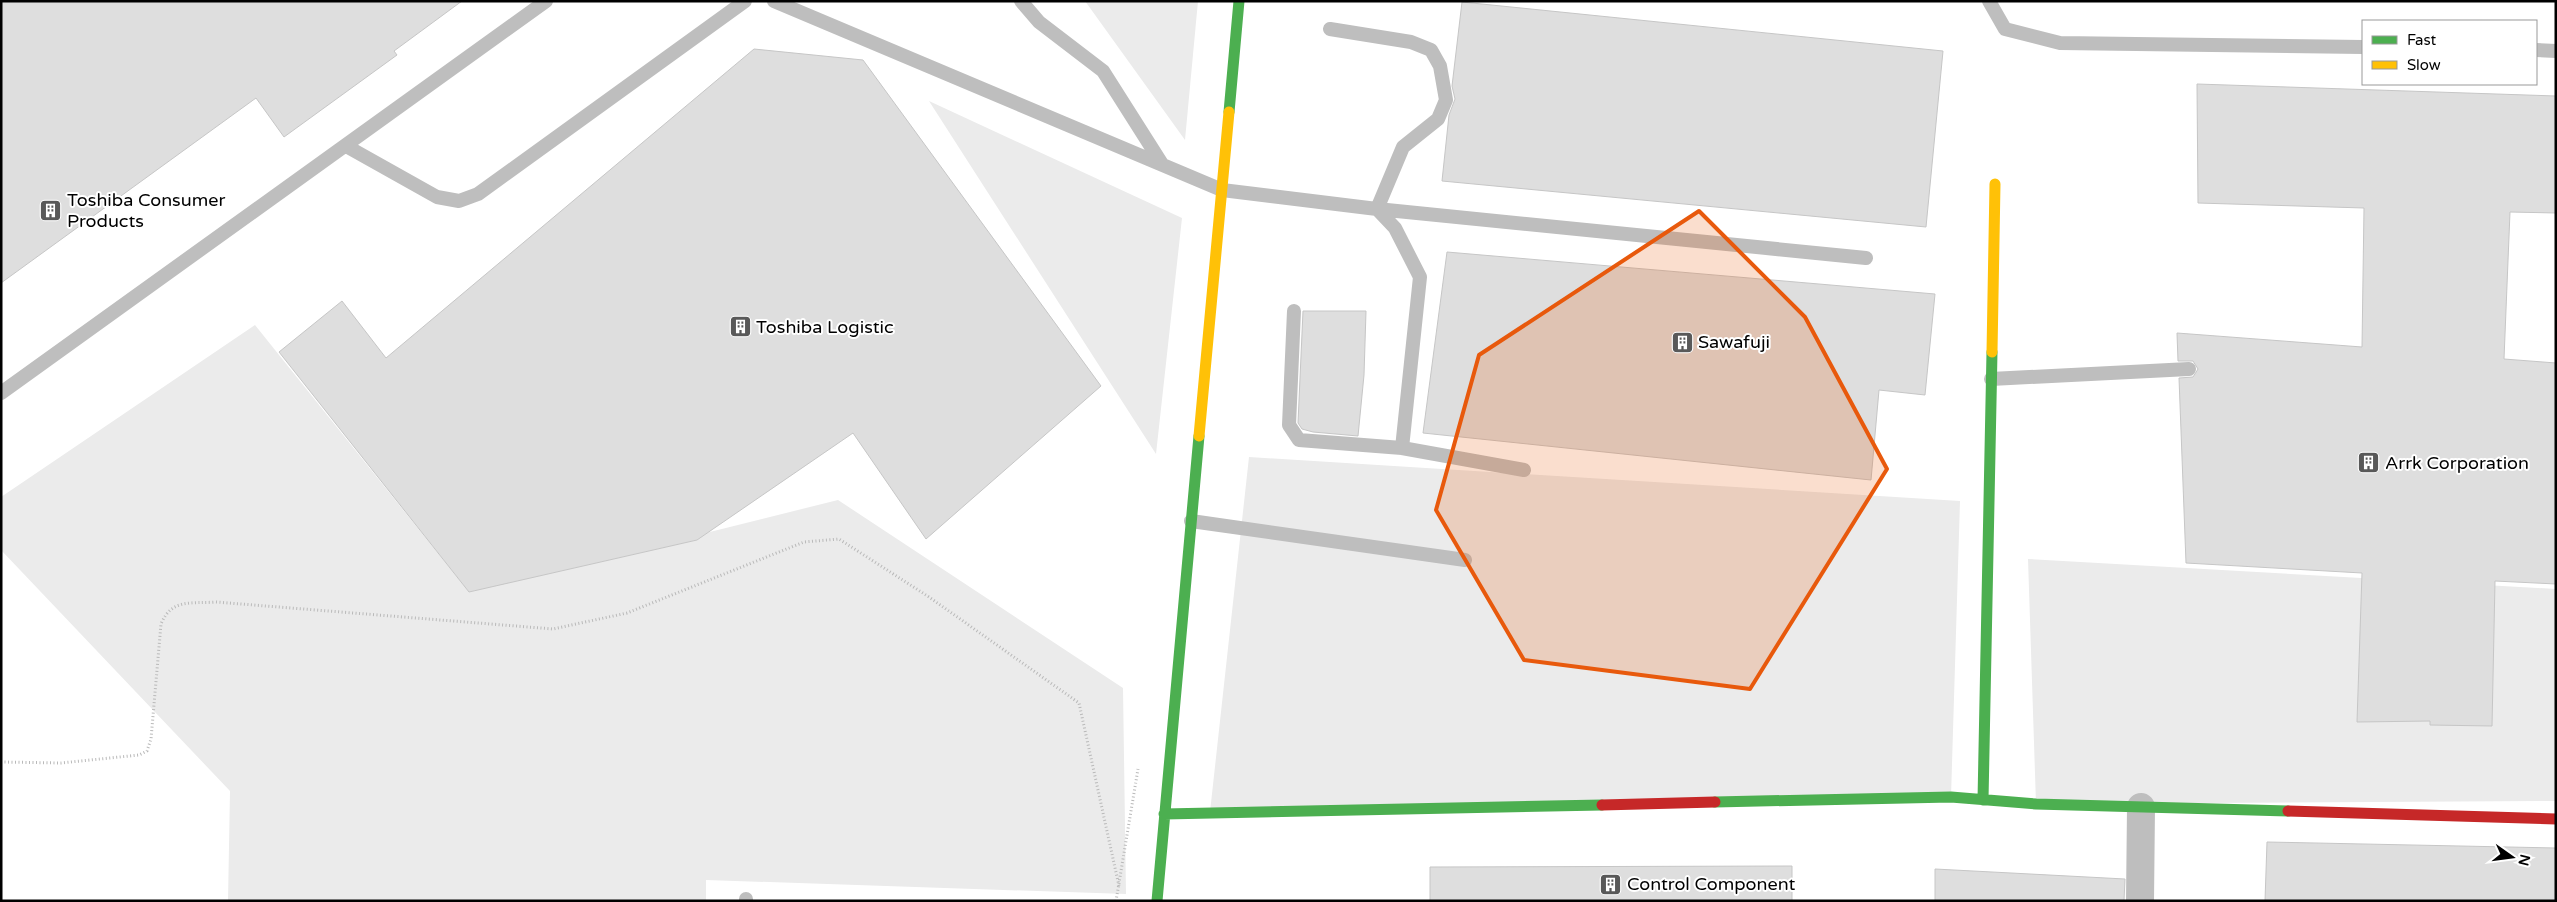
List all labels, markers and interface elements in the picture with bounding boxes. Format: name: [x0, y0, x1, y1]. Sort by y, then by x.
legend: [2362, 20, 2537, 85]
text: Fast: [2407, 31, 2437, 49]
text: Slow: [2407, 56, 2441, 74]
place label: Toshiba Consumer Products: [67, 189, 225, 232]
building icon: Toshiba Consumer Products: [39, 198, 63, 222]
building icon: Toshiba Logistic: [728, 315, 752, 339]
place label: Toshiba Logistic: [756, 316, 894, 338]
building icon: Sawafuji: [1670, 330, 1694, 354]
place label: Sawafuji: [1698, 331, 1770, 353]
building icon: Arrk Corporation: [2357, 451, 2381, 475]
place label: Arrk Corporation: [2385, 452, 2529, 474]
north arrow: [2487, 832, 2537, 882]
text: N: [2515, 853, 2534, 868]
building icon: Control Component: [1599, 872, 1623, 896]
place label: Control Component: [1627, 873, 1795, 895]

